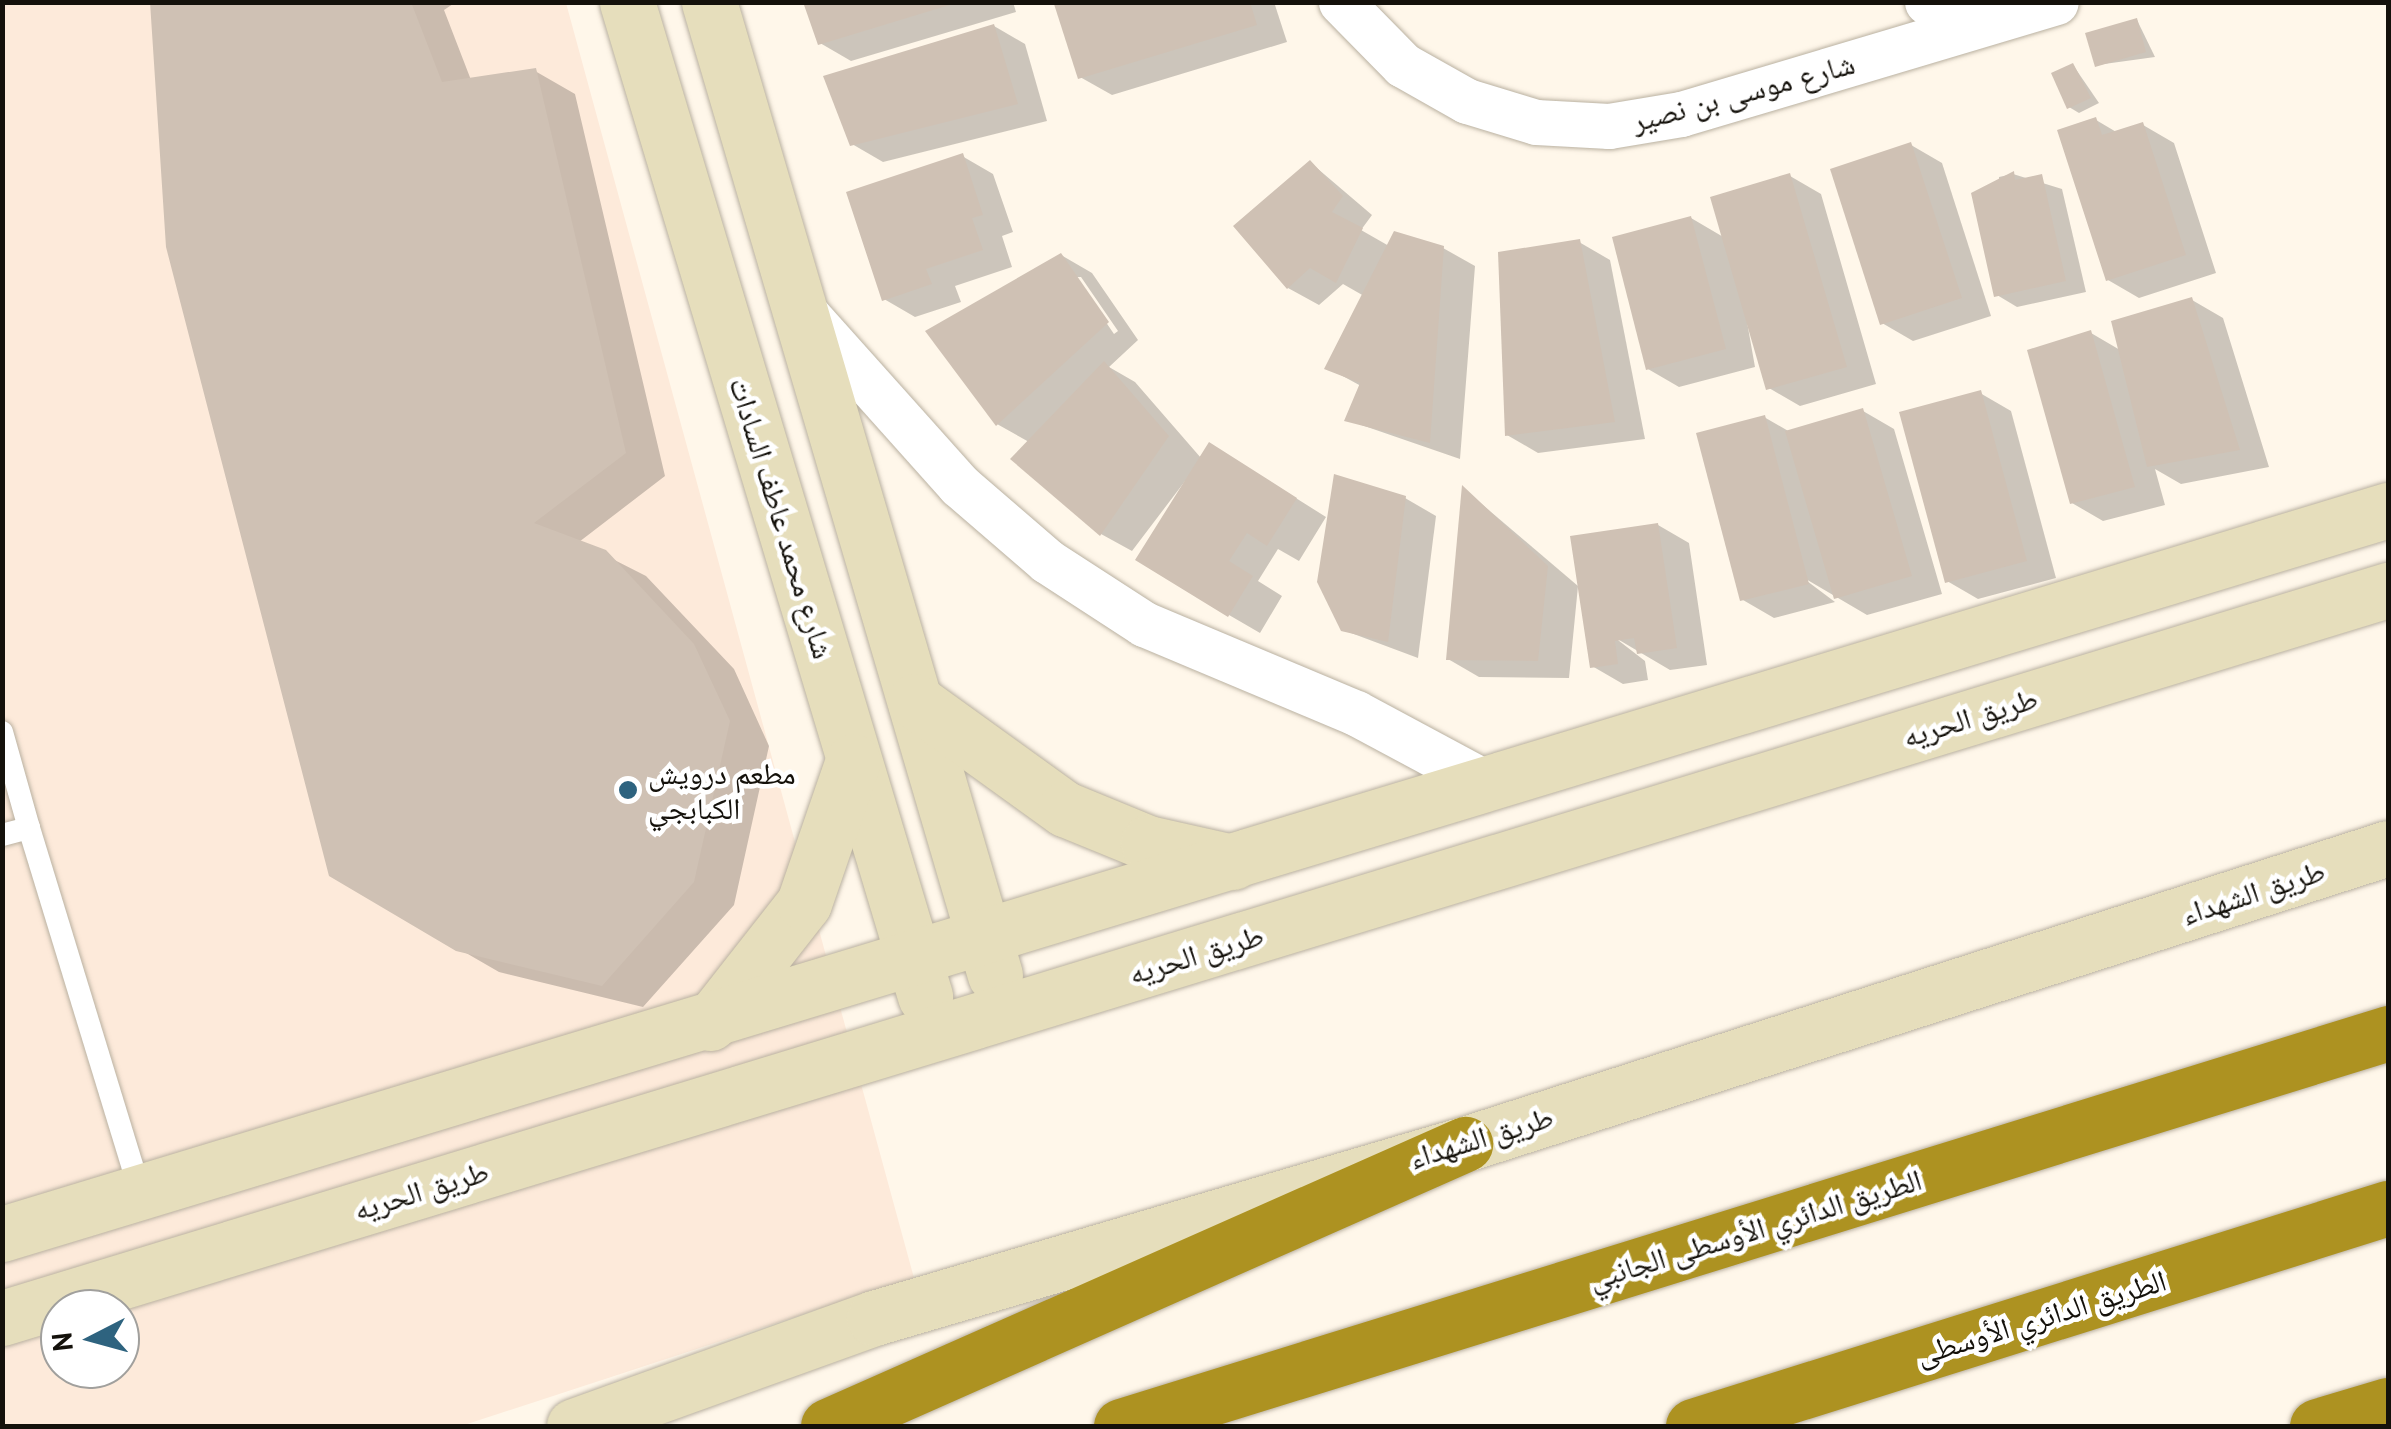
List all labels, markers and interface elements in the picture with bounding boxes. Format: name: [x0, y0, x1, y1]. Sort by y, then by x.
street label: شارع موسى بن نصير: [1628, 45, 1858, 139]
street label: شارع محمد عاطف السادات: [722, 373, 842, 663]
street label: طريق الحريه: [1898, 679, 2042, 755]
place label: مطعم درويش الكبابجي: [648, 755, 796, 826]
marker: مطعم درويش الكبابجي: [617, 779, 639, 801]
street label: طريق الشهداء: [2177, 852, 2329, 932]
street label: طريق الحريه: [1124, 916, 1268, 992]
street label: طريق الشهداء: [1405, 1098, 1557, 1176]
street label: طريق الحريه: [349, 1152, 493, 1228]
street label: الطريق الدائري الأوسطى الجانبي: [1584, 1161, 1926, 1297]
street label: الطريق الدائري الأوسطى: [1912, 1262, 2170, 1372]
north arrow: [40, 1289, 140, 1389]
text: N: [42, 1331, 81, 1353]

